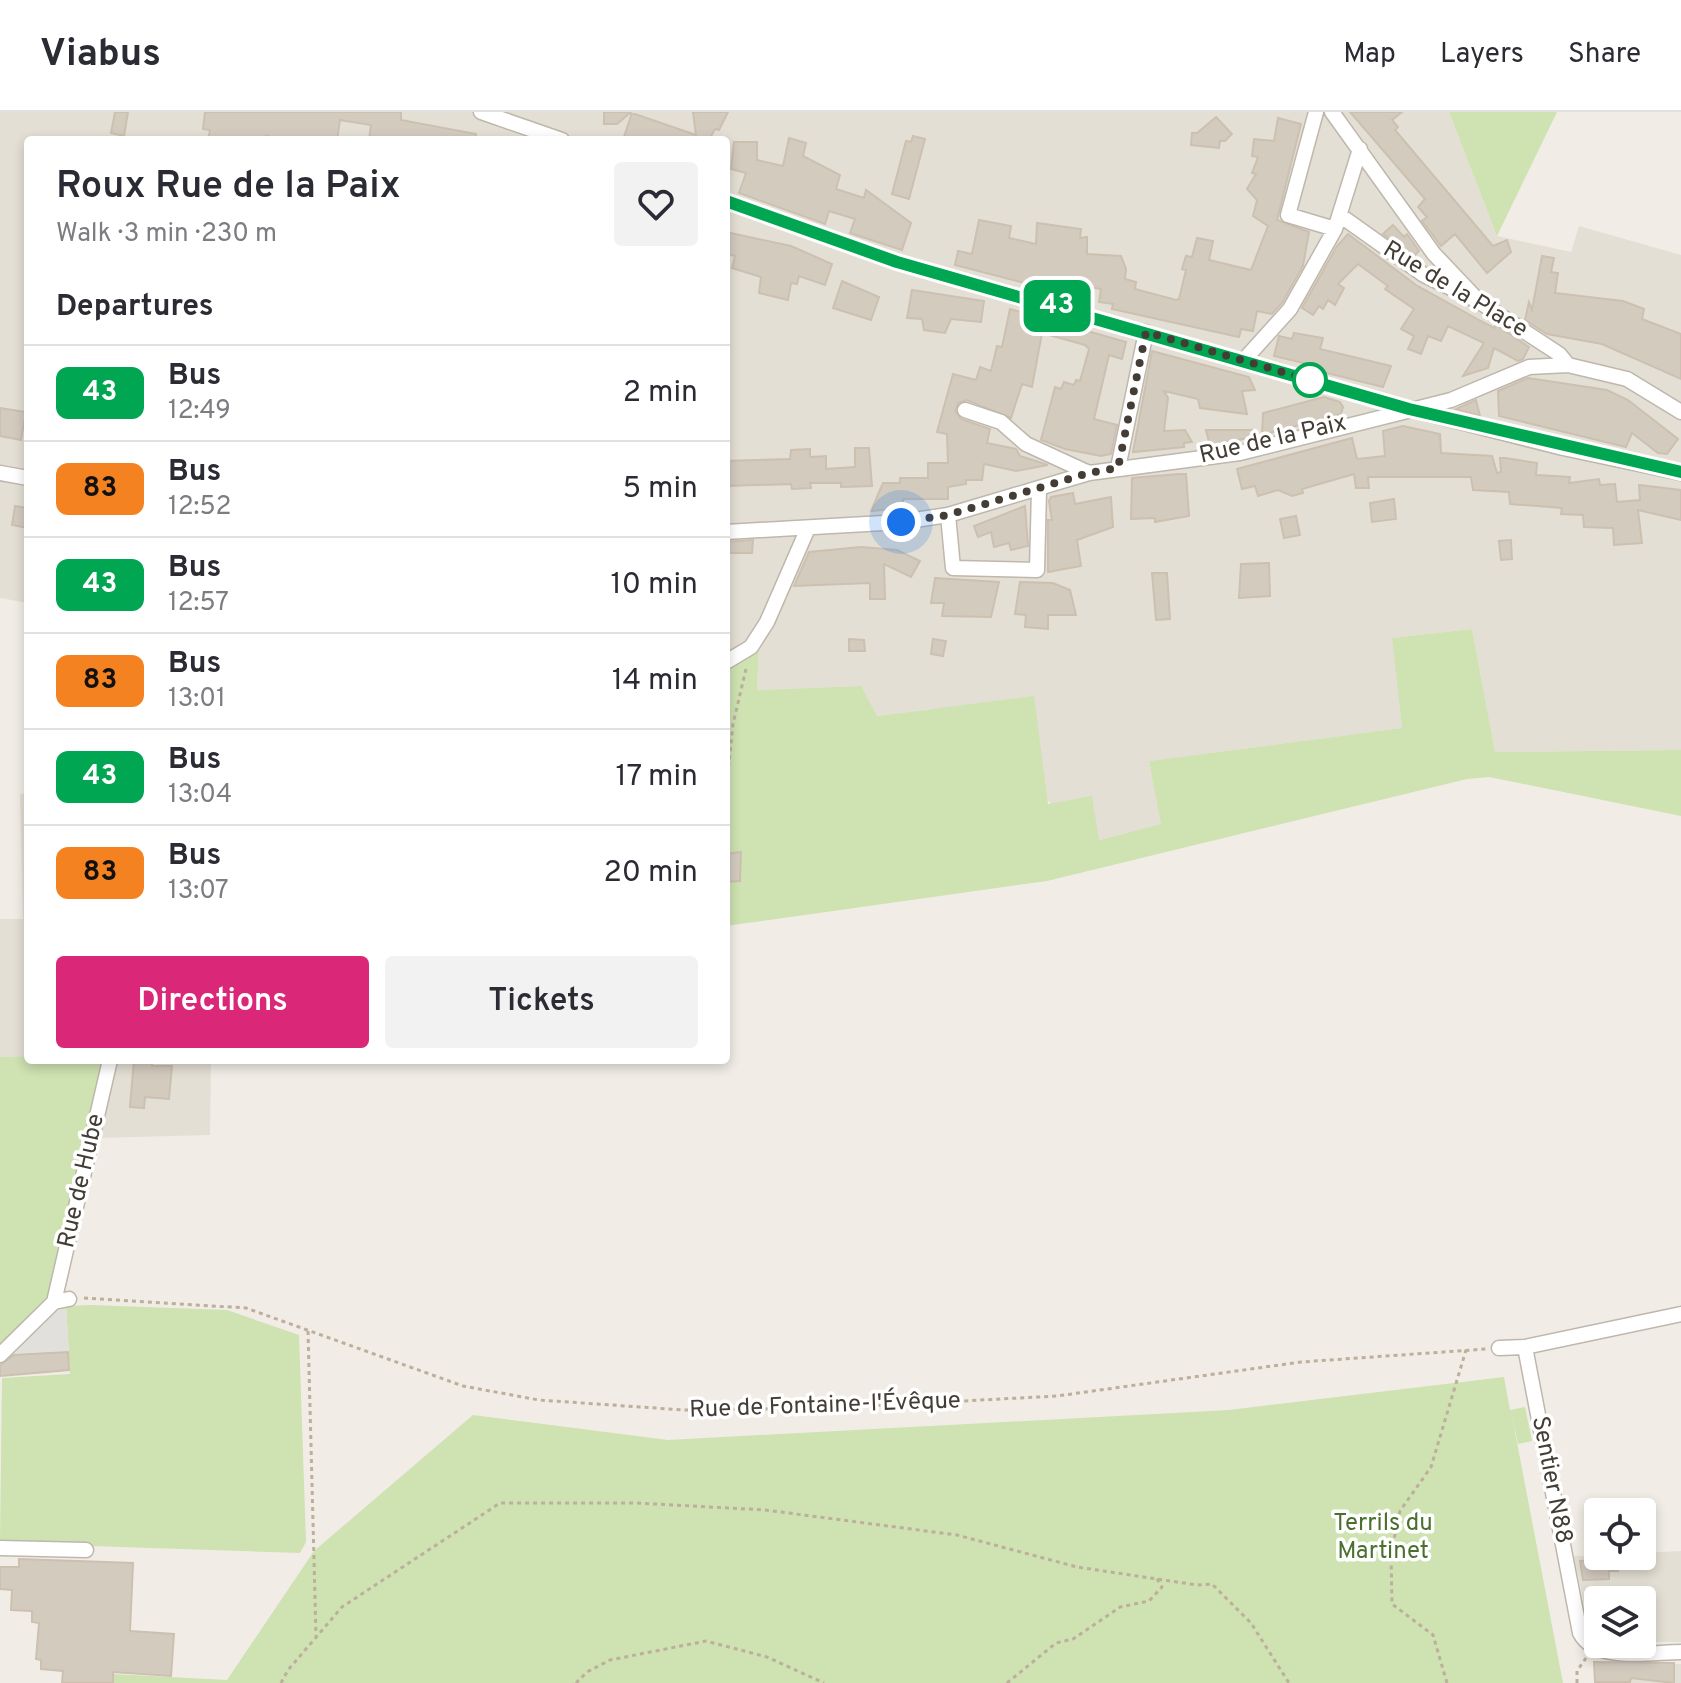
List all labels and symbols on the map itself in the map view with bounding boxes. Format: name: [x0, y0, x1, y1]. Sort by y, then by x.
street label: Rue de la Place: [1377, 235, 1533, 345]
line badge: 43: [1021, 280, 1093, 332]
unlabelled marker: [1293, 363, 1327, 397]
street label: Rue de la Paix: [1197, 409, 1349, 471]
your location: [881, 502, 921, 542]
street label: Rue de Hube: [52, 1111, 112, 1251]
street label: Rue de Fontaine-l'Évêque: [689, 1384, 961, 1426]
street label: Sentier N88: [1524, 1414, 1578, 1546]
park label: Terrils du Martinet: [1333, 1509, 1433, 1567]

